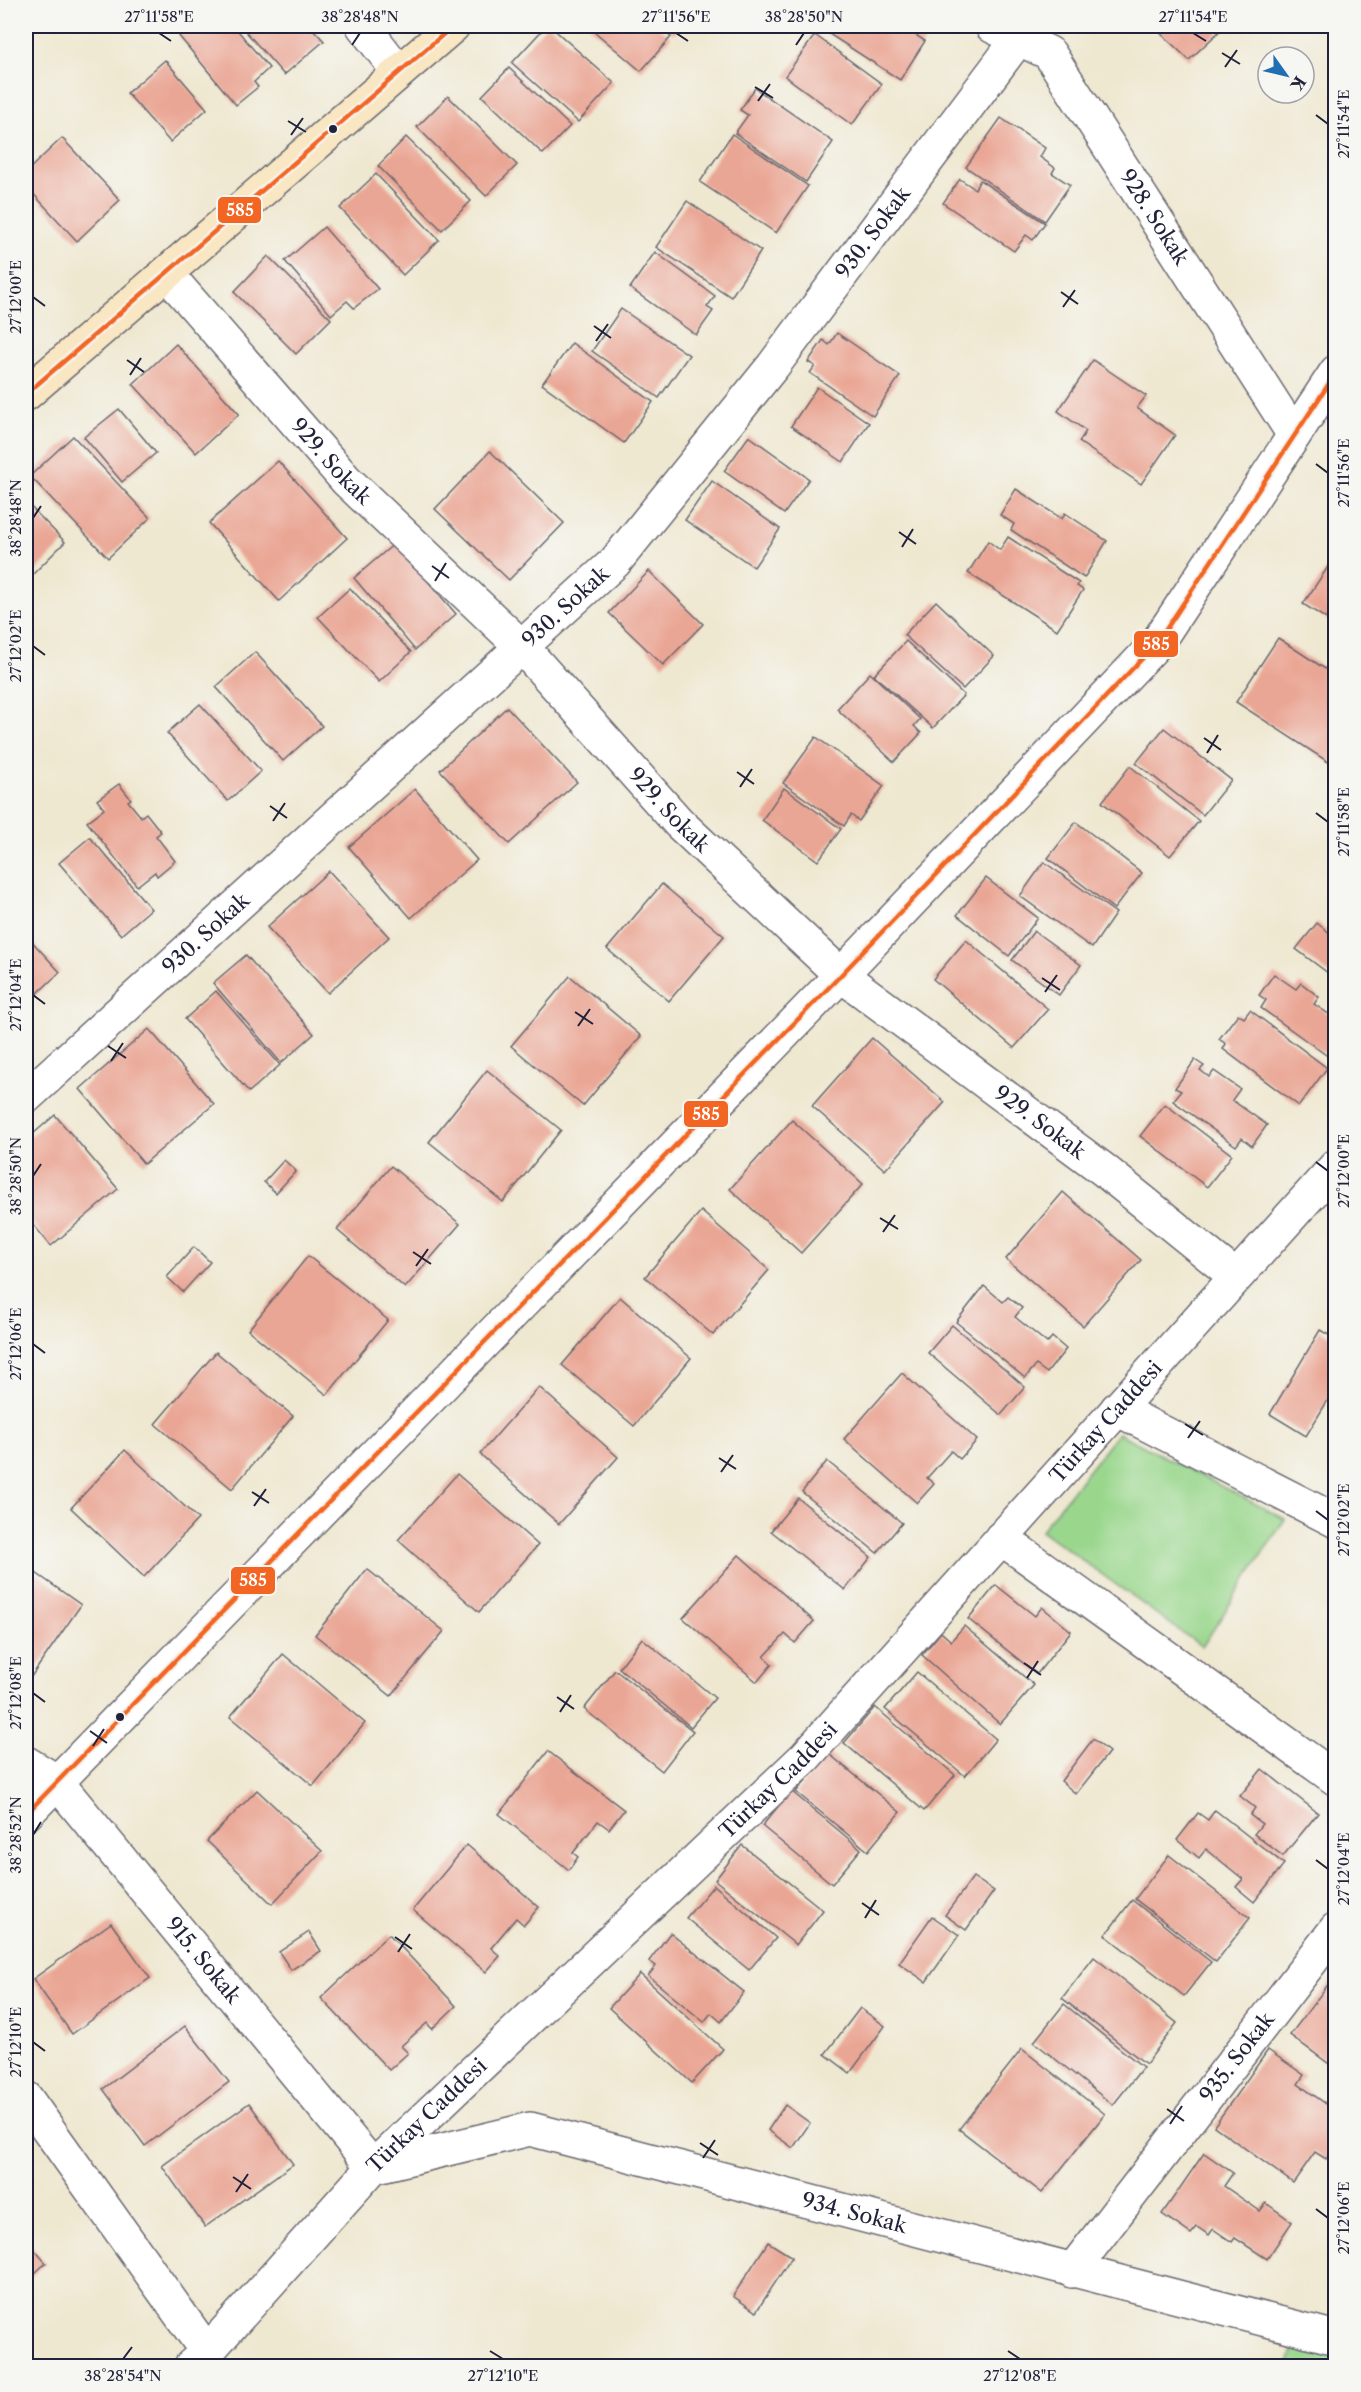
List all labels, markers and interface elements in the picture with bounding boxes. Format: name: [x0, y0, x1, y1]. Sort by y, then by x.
text: 27°11'58"E: [124, 7, 194, 26]
text: 38°28'48"N: [321, 7, 399, 26]
text: 27°11'56"E: [641, 7, 711, 26]
text: 38°28'50"N: [765, 7, 843, 26]
text: 27°11'54"E: [1158, 7, 1228, 26]
north arrow: [1256, 45, 1316, 105]
text: K: [1286, 72, 1310, 95]
text: 27°11'54"E: [1334, 89, 1353, 159]
unlabelled marker: [327, 123, 339, 135]
street label: 928. Sokak: [1115, 164, 1195, 270]
street label: 930. Sokak: [830, 181, 916, 283]
line badge: 585: [217, 196, 262, 224]
text: 585: [226, 200, 254, 220]
text: 27°12'00"E: [6, 260, 25, 334]
street label: 929. Sokak: [286, 413, 377, 510]
text: 27°11'56"E: [1334, 438, 1353, 508]
text: 38°28'48"N: [6, 479, 25, 557]
street label: 930. Sokak: [517, 560, 614, 652]
text: 27°12'02"E: [6, 609, 25, 683]
line badge: 585: [1133, 630, 1179, 658]
text: 585: [1142, 634, 1170, 654]
street label: 929. Sokak: [623, 762, 716, 858]
text: 27°11'58"E: [1334, 787, 1353, 857]
street label: 930. Sokak: [157, 887, 255, 979]
text: 27°12'04"E: [6, 958, 25, 1032]
street label: 929. Sokak: [990, 1080, 1091, 1164]
line badge: 585: [683, 1100, 729, 1128]
text: 585: [692, 1104, 720, 1124]
text: 27°12'00"E: [1334, 1134, 1353, 1208]
text: 38°28'50"N: [6, 1137, 25, 1215]
text: 27°12'06"E: [6, 1307, 25, 1381]
street label: Türkay Caddesi: [1044, 1355, 1167, 1488]
text: 27°12'02"E: [1334, 1483, 1353, 1557]
line badge: 585: [230, 1566, 276, 1595]
text: 585: [239, 1570, 267, 1590]
text: 27°12'08"E: [6, 1656, 25, 1730]
unlabelled marker: [114, 1711, 126, 1723]
street label: Türkay Caddesi: [714, 1717, 842, 1844]
text: 38°28'52"N: [6, 1796, 25, 1874]
text: 27°12'04"E: [1334, 1832, 1353, 1906]
street label: 915. Sokak: [161, 1912, 247, 2009]
street label: 935. Sokak: [1194, 2006, 1280, 2107]
text: 27°12'10"E: [6, 2007, 25, 2077]
street label: Türkay Caddesi: [361, 2053, 491, 2178]
text: 27°12'06"E: [1334, 2181, 1353, 2255]
street label: 934. Sokak: [799, 2187, 910, 2238]
text: 38°28'54"N: [84, 2366, 162, 2385]
text: 27°12'10"E: [468, 2366, 538, 2385]
text: 27°12'08"E: [983, 2366, 1057, 2385]

